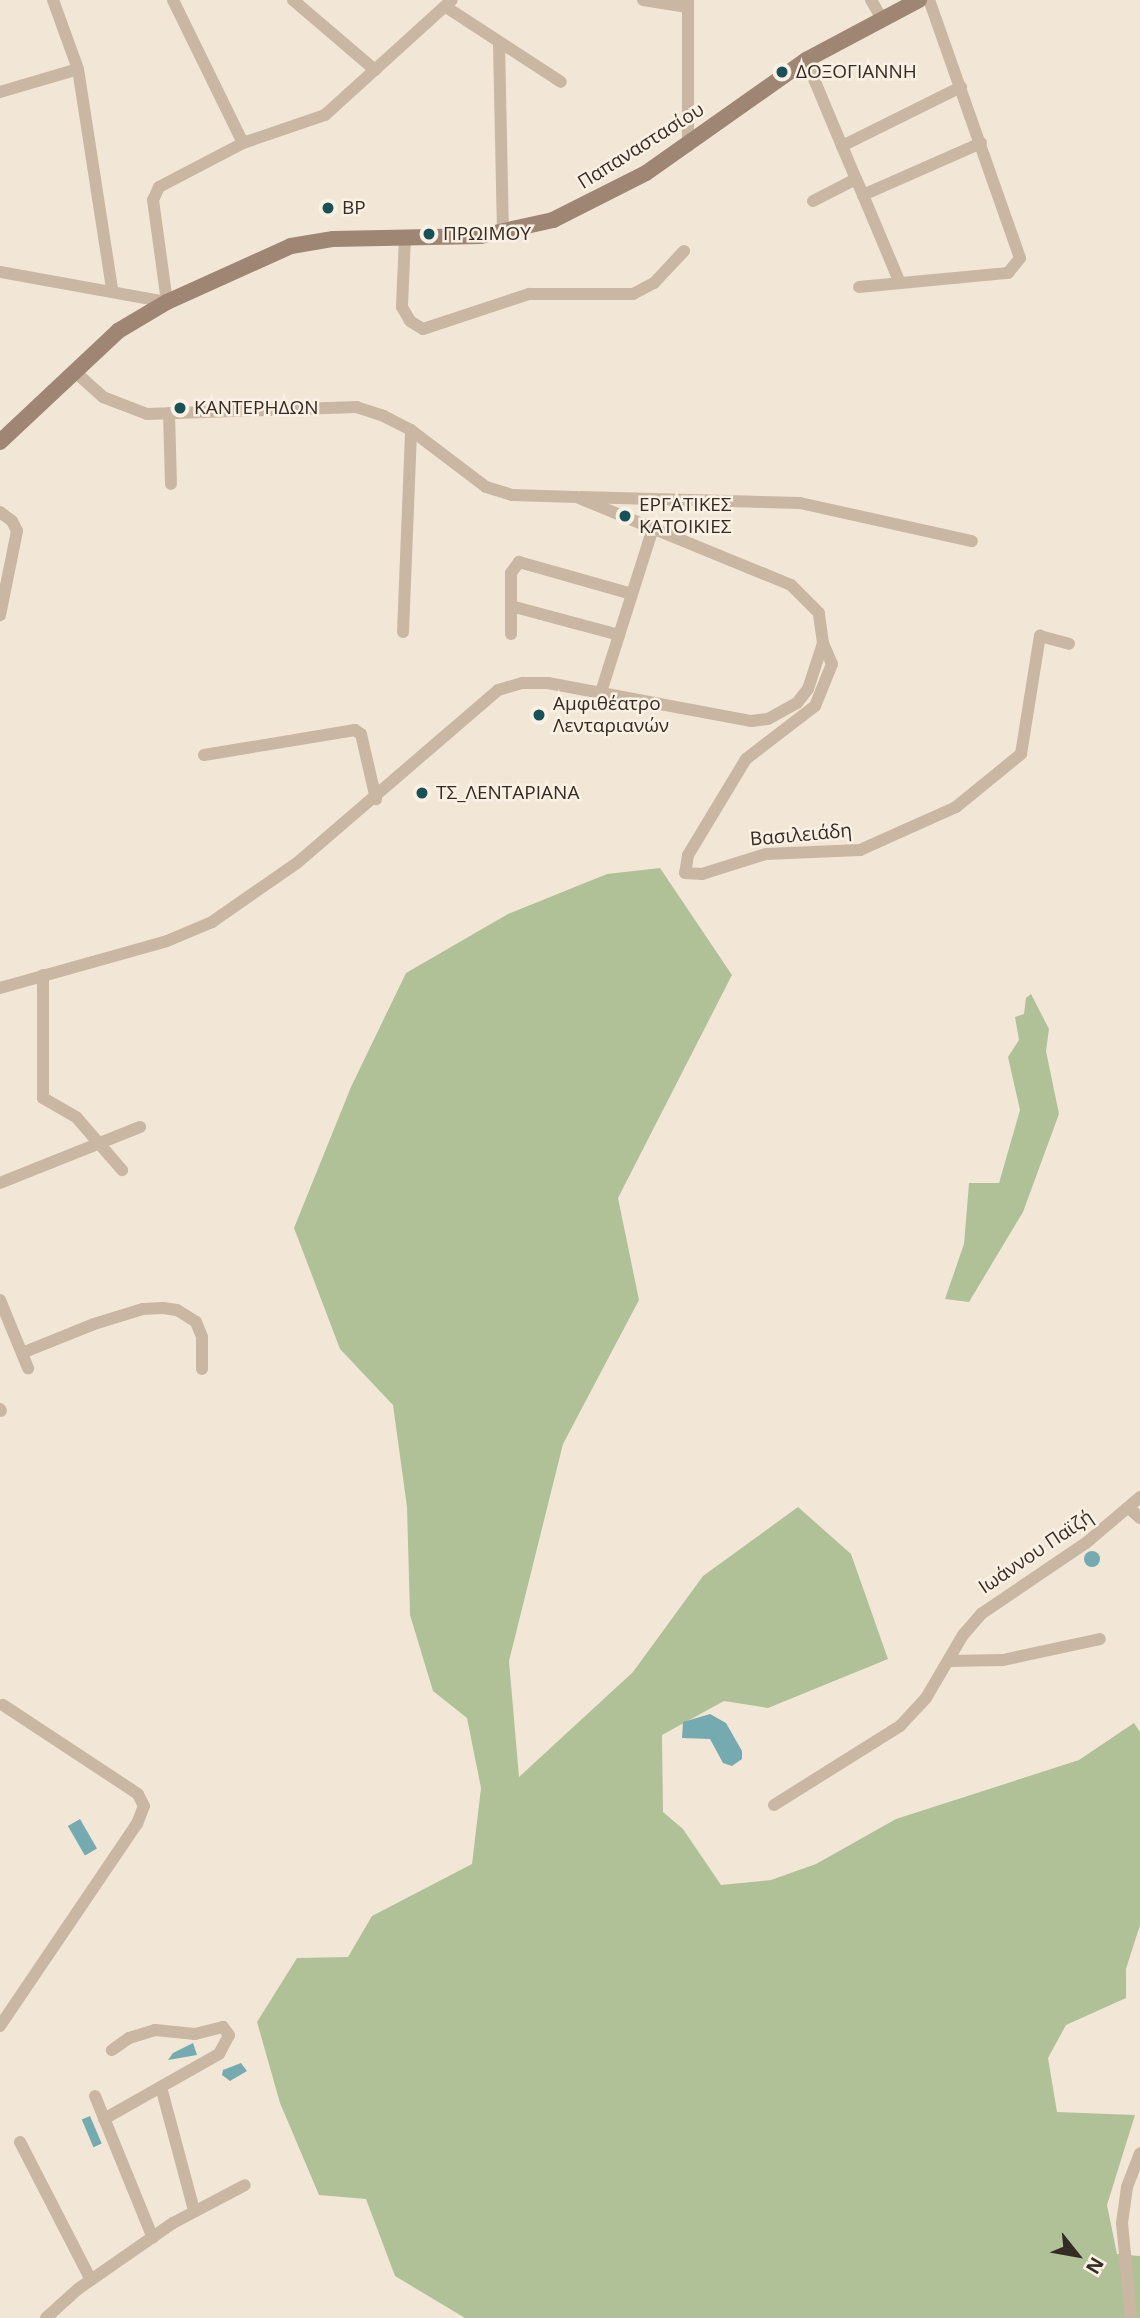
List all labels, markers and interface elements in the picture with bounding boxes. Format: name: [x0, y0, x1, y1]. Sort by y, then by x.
place label: ΔΟΞΟΓΙΑΝΝΗ: [796, 61, 917, 83]
marker: ΔΟΞΟΓΙΑΝΝΗ: [774, 64, 790, 80]
street label: Παπαναστασίου: [574, 98, 708, 194]
place label: BP: [342, 197, 366, 219]
marker: BP: [320, 200, 336, 216]
place label: ΠΡΩΙΜΟΥ: [443, 223, 531, 245]
marker: ΠΡΩΙΜΟΥ: [421, 226, 437, 242]
place label: ΚΑΝΤΕΡΗΔΩΝ: [194, 397, 319, 419]
marker: ΚΑΝΤΕΡΗΔΩΝ: [172, 400, 188, 416]
place label: ΕΡΓΑΤΙΚΕΣ ΚΑΤΟΙΚΙΕΣ: [639, 494, 732, 538]
marker: ΕΡΓΑΤΙΚΕΣ ΚΑΤΟΙΚΙΕΣ: [617, 508, 633, 524]
place label: Αμφιθέατρο Λενταριανών: [553, 693, 669, 737]
marker: Αμφιθέατρο Λενταριανών: [531, 707, 547, 723]
place label: ΤΣ_ΛΕΝΤΑΡΙΑΝΑ: [436, 782, 579, 804]
marker: ΤΣ_ΛΕΝΤΑΡΙΑΝΑ: [414, 785, 430, 801]
street label: Βασιλειάδη: [749, 819, 853, 851]
street label: Ιωάννου Παϊζή: [975, 1505, 1097, 1599]
north arrow: [1042, 2220, 1112, 2290]
text: N: [1080, 2252, 1110, 2279]

